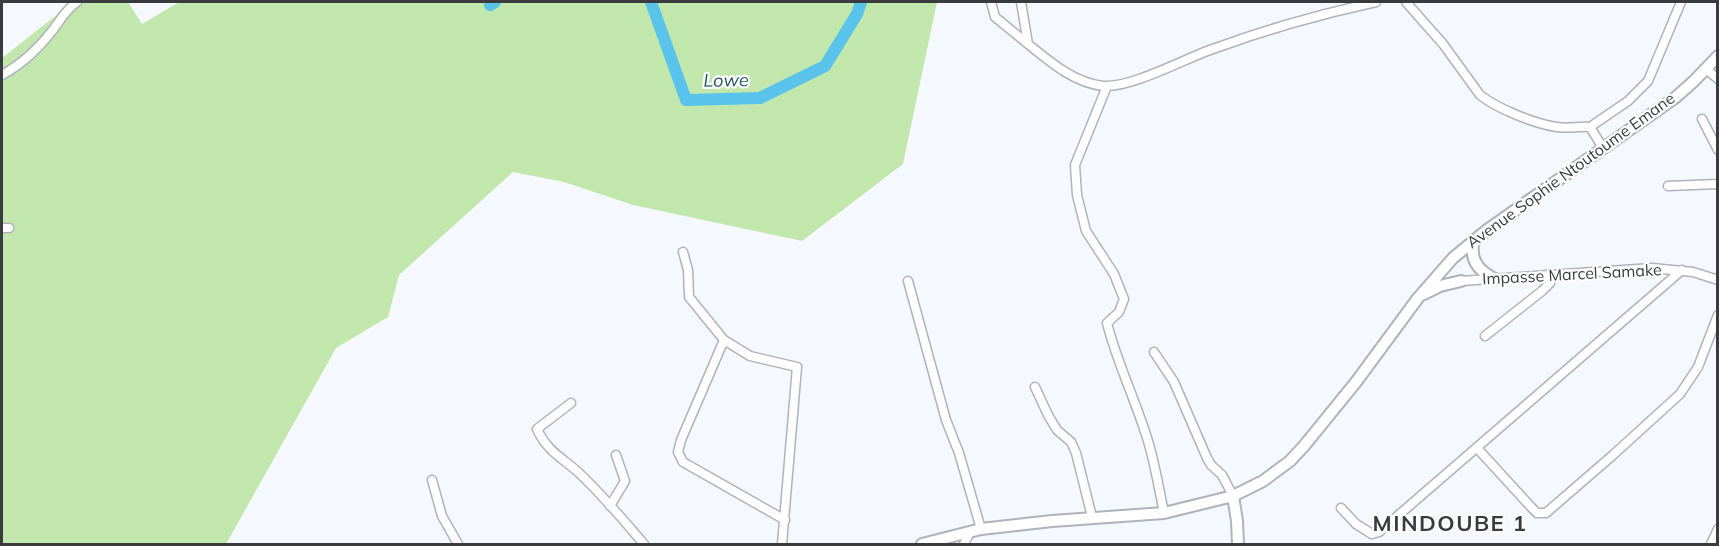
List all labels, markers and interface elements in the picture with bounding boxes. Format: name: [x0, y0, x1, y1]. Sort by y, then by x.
water label: Lowe: [703, 70, 749, 92]
street label: Avenue Sophie Ntoutoume Emane: [1463, 89, 1679, 253]
street label: Impasse Marcel Samake: [1482, 261, 1662, 289]
district label: MINDOUBE 1: [1373, 511, 1527, 537]

